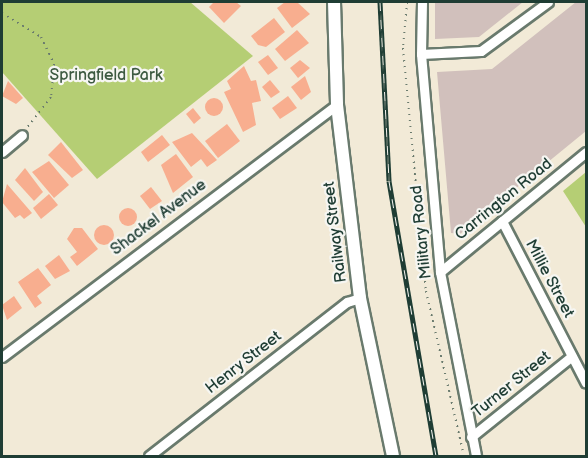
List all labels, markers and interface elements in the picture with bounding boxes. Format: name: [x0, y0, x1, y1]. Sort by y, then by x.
park label: Springfield Park: [49, 66, 163, 86]
street label: Carrington Road: [452, 155, 556, 245]
street label: Shackel Avenue: [107, 176, 211, 260]
street label: Railway Street: [320, 180, 352, 284]
street label: Military Road: [407, 184, 437, 280]
street label: Millie Street: [520, 236, 578, 322]
street label: Henry Street: [202, 327, 286, 399]
street label: Turner Street: [469, 347, 555, 423]

